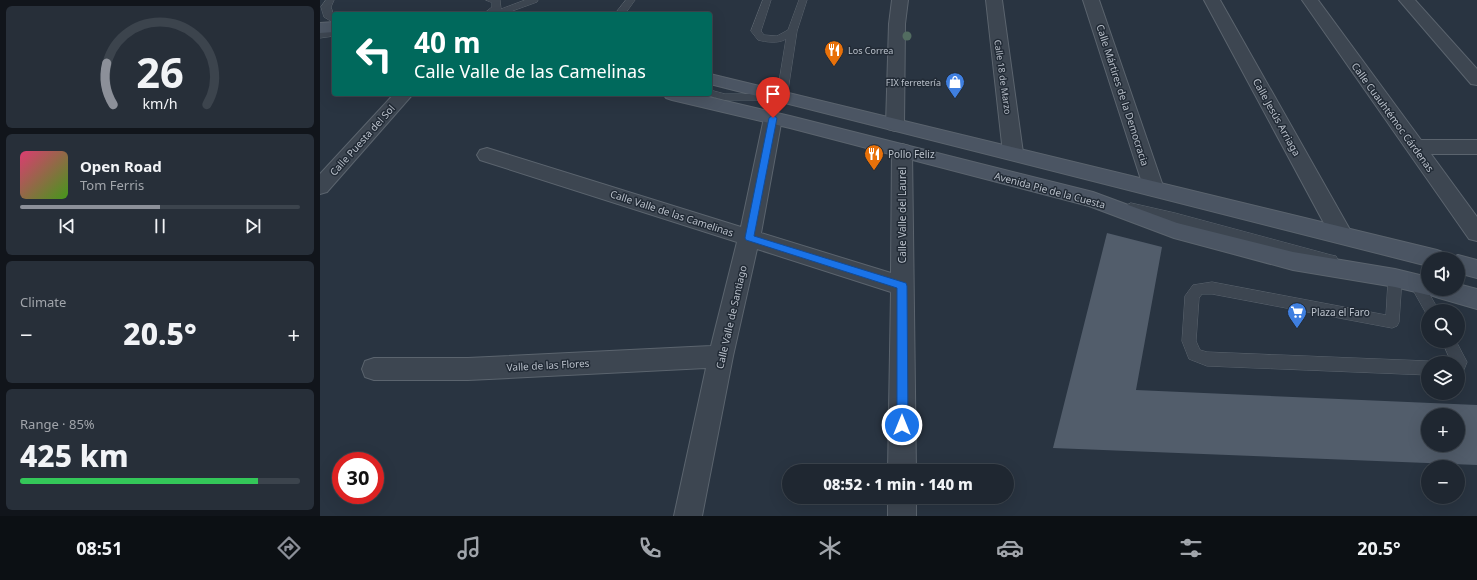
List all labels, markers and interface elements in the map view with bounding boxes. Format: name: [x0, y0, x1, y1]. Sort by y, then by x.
street label: Calle Mártires de la Democracia: [1093, 22, 1153, 168]
text: 40 m: [414, 23, 481, 61]
icon: left: [348, 28, 400, 80]
restaurant icon: Los Correa: [823, 39, 845, 67]
street label: Calle 18 de Marzo: [991, 39, 1015, 115]
text: 26: [136, 44, 184, 100]
place label: Los Correa: [848, 44, 893, 57]
text: Calle Valle de las Camelinas: [414, 59, 646, 83]
street label: Calle Cuauhtémoc Cárdenas: [1349, 59, 1438, 175]
shop icon: FIX ferretería: [944, 71, 966, 99]
place label: FIX ferretería: [886, 76, 941, 89]
street label: Calle Jesús Arriaga: [1250, 76, 1304, 158]
pin: [756, 77, 790, 118]
icon: arrive: [762, 83, 784, 105]
text: km/h: [142, 93, 178, 112]
street label: Calle Puesta del Sol: [326, 102, 398, 178]
restaurant icon: Pollo Feliz: [863, 143, 885, 171]
place label: Pollo Feliz: [888, 147, 935, 161]
text: Open Road: [80, 156, 162, 176]
street label: Calle Valle del Laurel: [895, 167, 909, 263]
street label: Avenida Pie de la Cuesta: [993, 168, 1107, 212]
text: Tom Ferris: [80, 176, 144, 194]
street label: Calle Valle de las Camelinas: [609, 186, 736, 240]
icon: previous: [56, 215, 78, 237]
icon: pause: [149, 215, 171, 237]
icon: next: [242, 215, 264, 237]
map controls: [1421, 252, 1465, 504]
button: sound: [1421, 252, 1465, 296]
street label: Calle Valle de Santiago: [712, 264, 750, 370]
text: Climate: [20, 293, 66, 311]
supermarket icon: Plaza el Faro: [1286, 301, 1308, 329]
button: search: [1421, 304, 1465, 348]
place label: Plaza el Faro: [1311, 305, 1370, 319]
text: 20.5°: [123, 313, 197, 354]
text: −: [20, 319, 33, 349]
text: +: [287, 319, 300, 349]
street label: Valle de las Flores: [506, 356, 590, 374]
button: layers: [1421, 356, 1465, 400]
position arrow: [881, 404, 923, 446]
button: +: [1421, 408, 1465, 452]
text: Range · 85%: [20, 415, 95, 433]
text: 425 km: [20, 435, 129, 476]
speed limit sign: 30: [332, 452, 384, 504]
button: −: [1421, 460, 1465, 504]
text: 08:52 · 1 min · 140 m: [823, 474, 973, 494]
icon: directions: [275, 534, 303, 562]
icon: music: [455, 534, 483, 562]
icon: phone: [636, 534, 664, 562]
icon: climate: [816, 534, 844, 562]
icon: car: [996, 534, 1024, 562]
icon: filters: [1177, 534, 1205, 562]
text: 08:51: [76, 536, 122, 560]
text: 20.5°: [1357, 536, 1401, 560]

